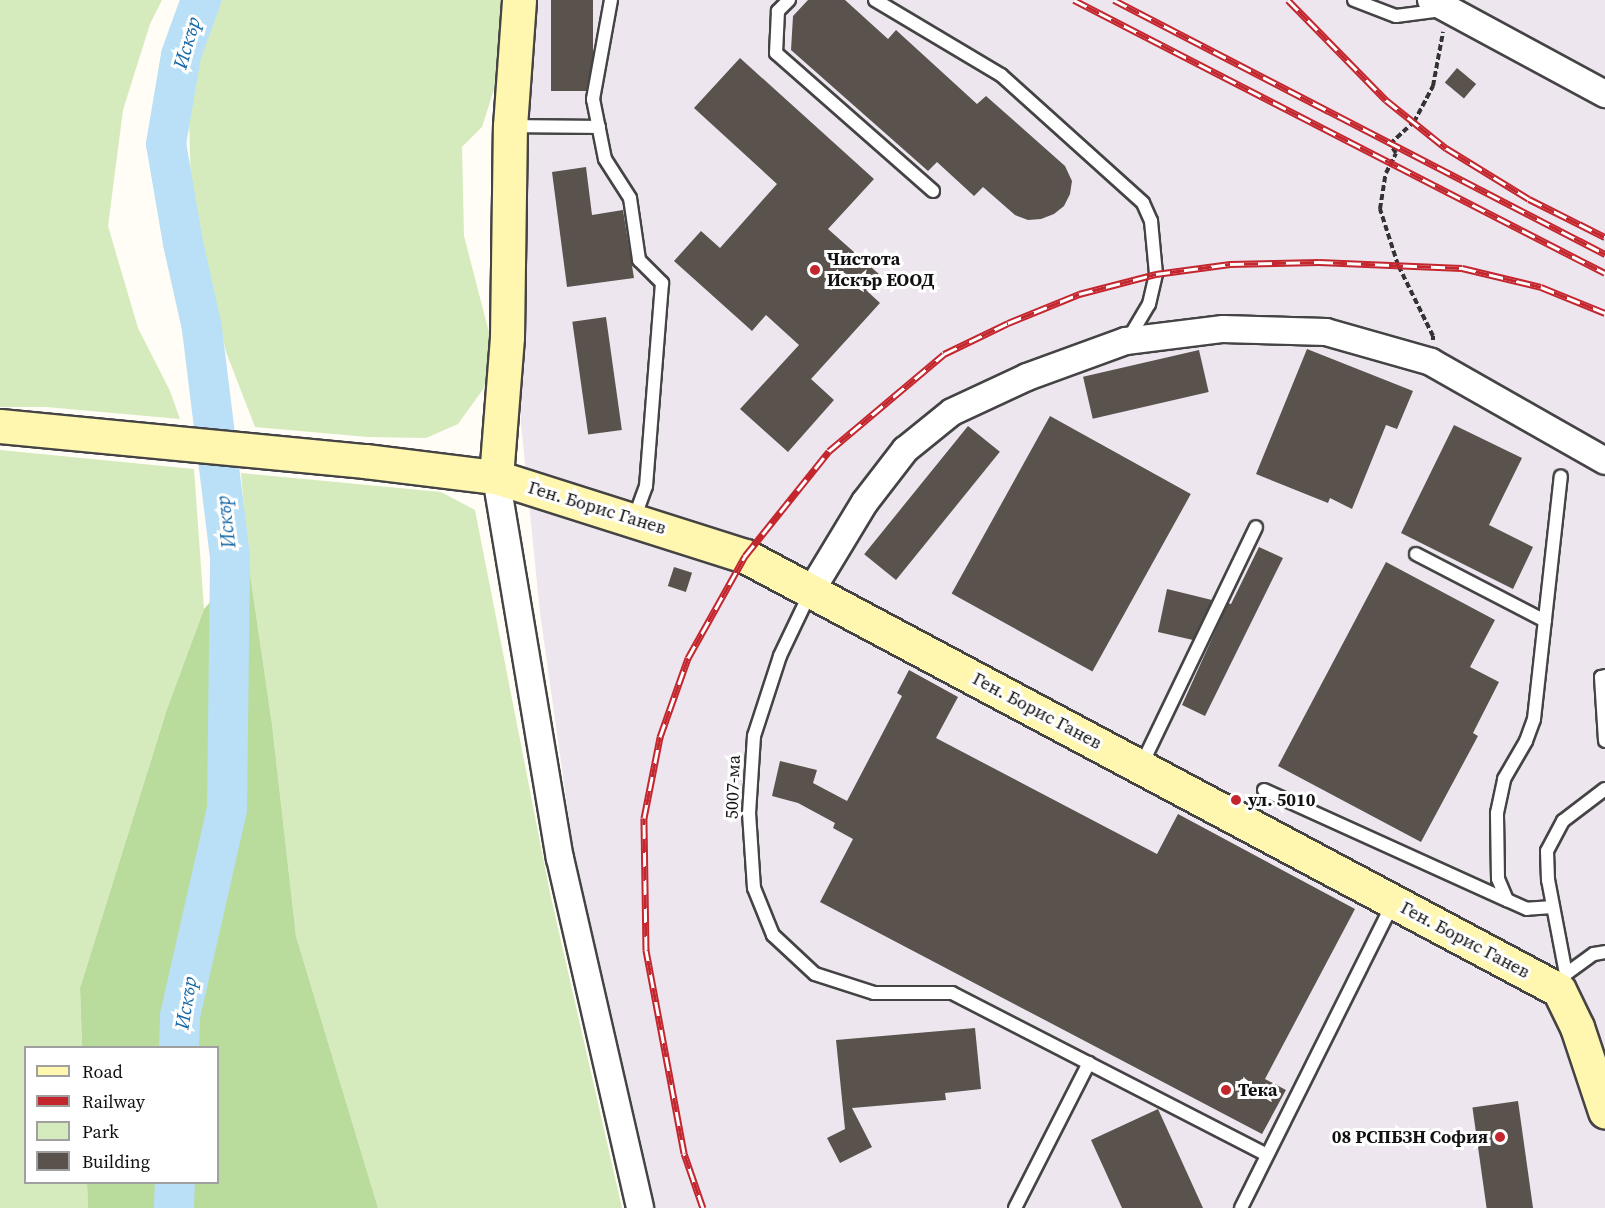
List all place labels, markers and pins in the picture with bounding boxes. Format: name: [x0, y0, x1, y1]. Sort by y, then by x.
place label: Чистота Искър ЕООД: [827, 249, 934, 292]
marker: Чистота Искър ЕООД: [808, 263, 822, 277]
place label: ул. 5010: [1248, 789, 1315, 811]
marker: ул. 5010: [1229, 793, 1243, 807]
place label: Тека: [1238, 1079, 1277, 1101]
marker: Тека: [1219, 1083, 1233, 1097]
place label: 08 РСПБЗН София: [1332, 1126, 1488, 1148]
marker: 08 РСПБЗН София: [1493, 1130, 1507, 1144]

